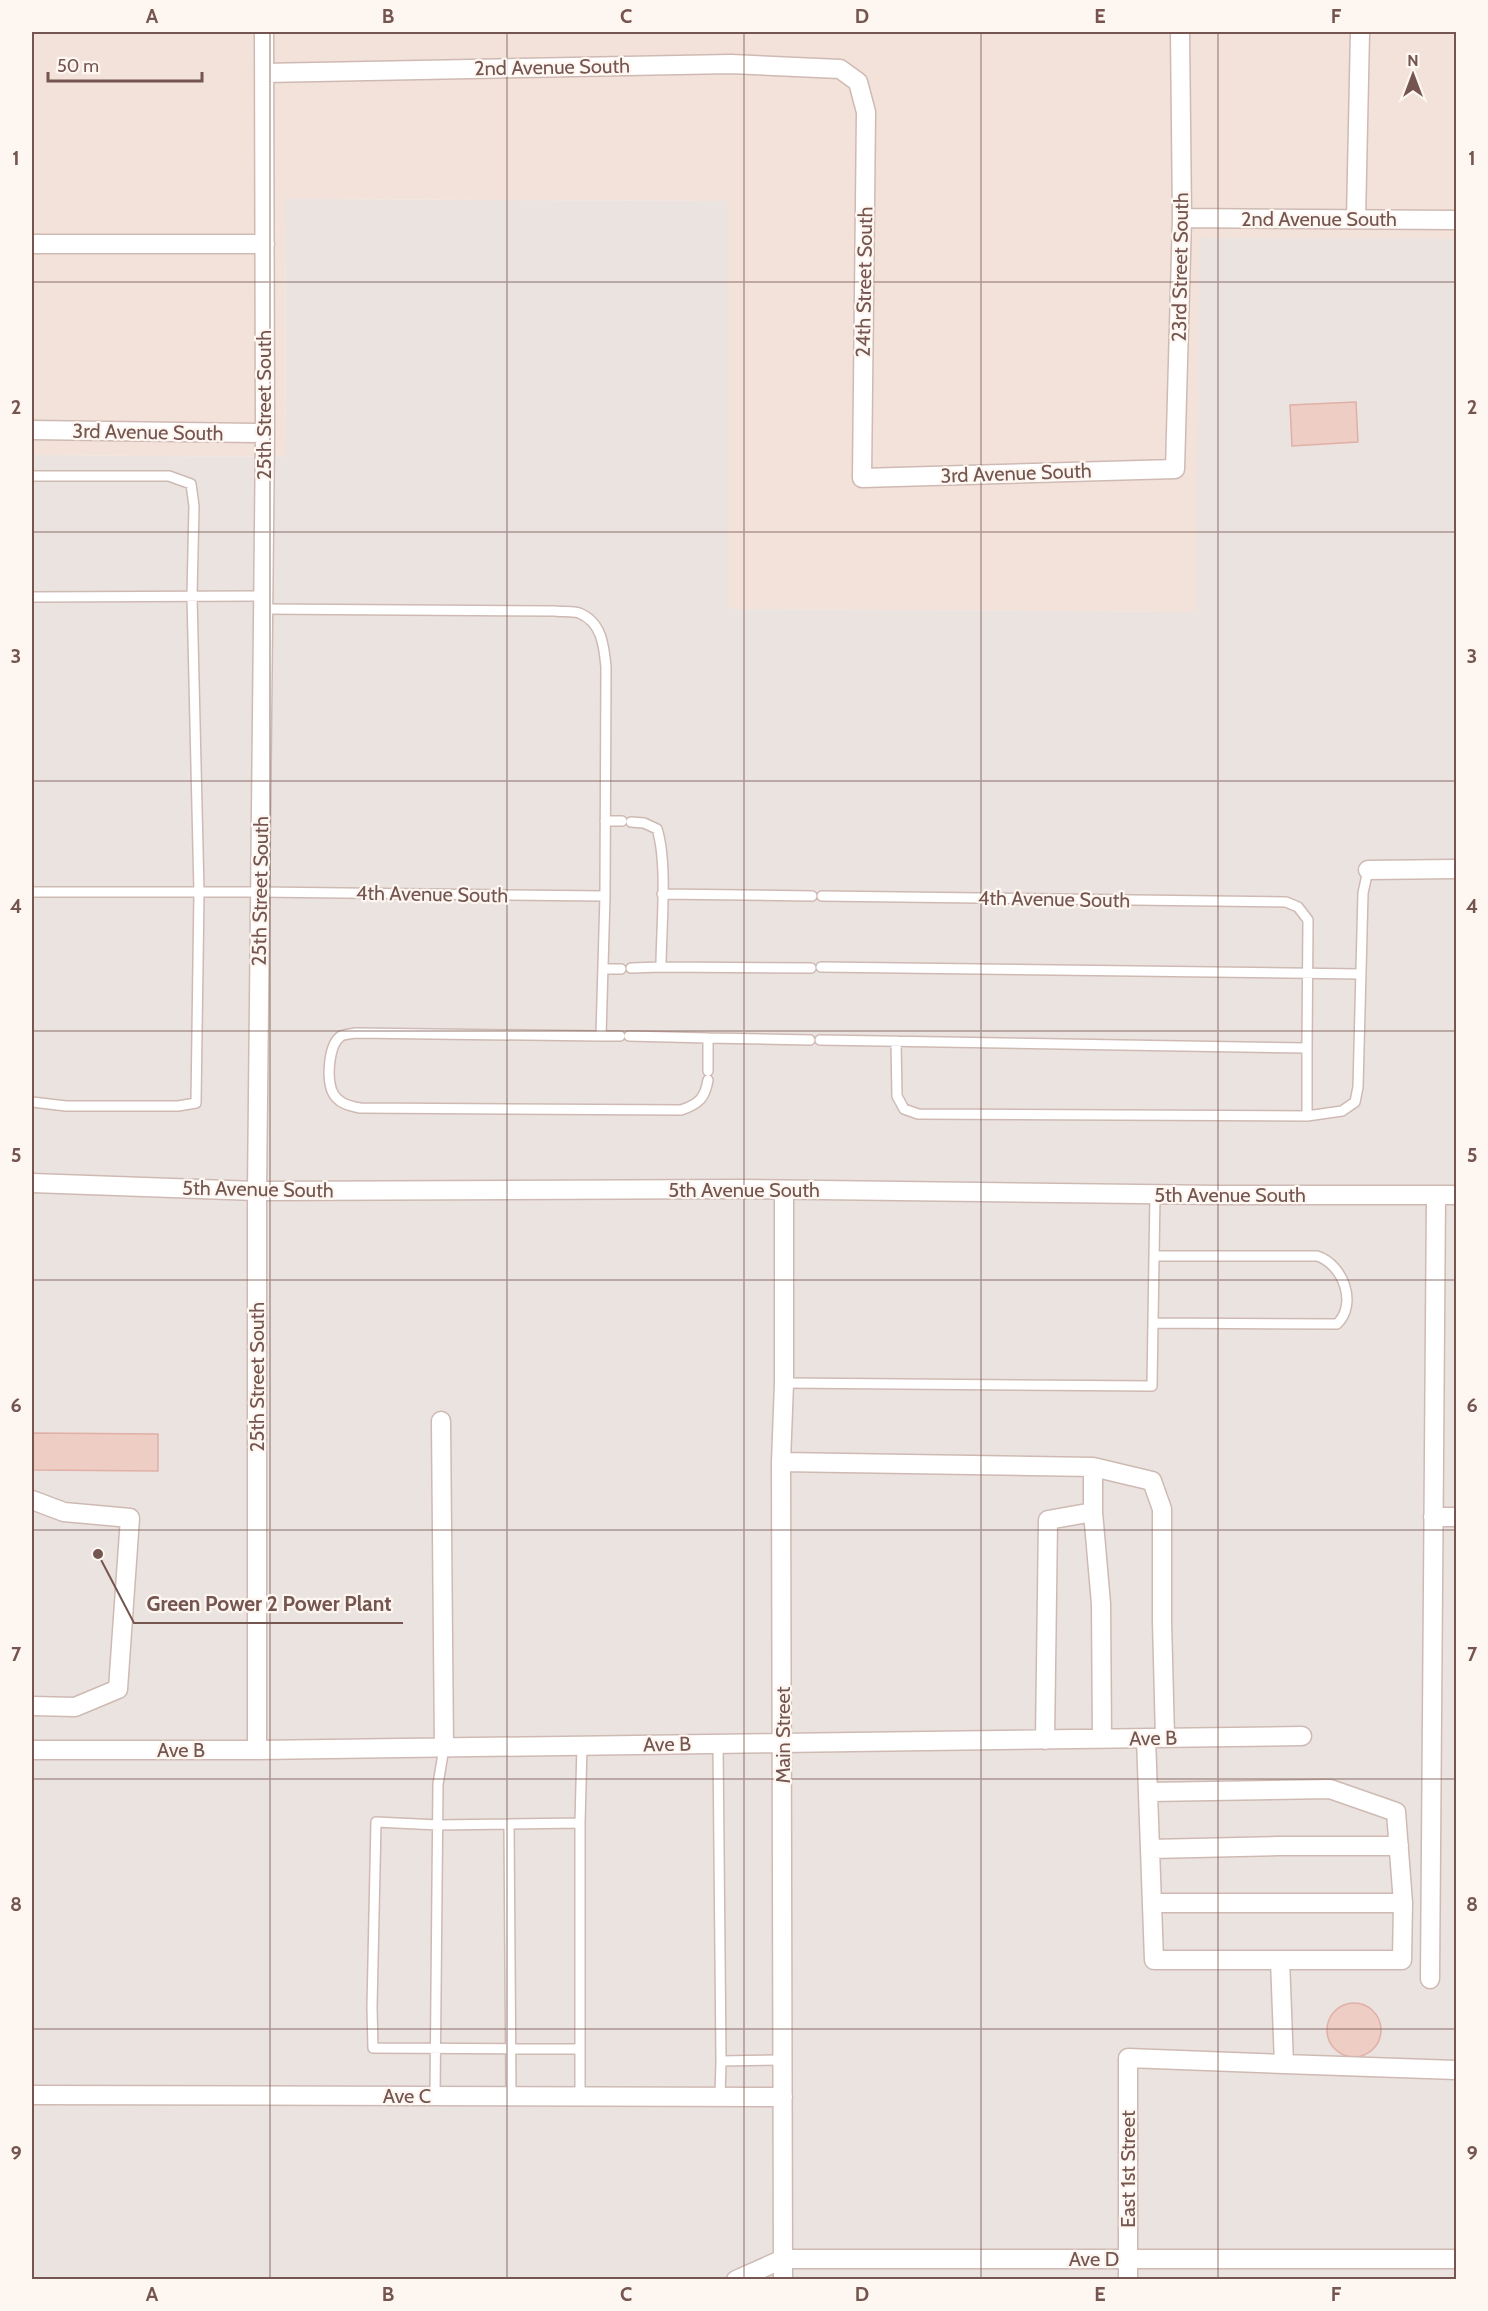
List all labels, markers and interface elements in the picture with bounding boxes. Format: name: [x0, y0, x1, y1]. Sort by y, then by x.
text: A: [146, 4, 159, 28]
text: B: [382, 4, 394, 28]
text: C: [620, 4, 632, 28]
text: D: [855, 4, 869, 28]
text: E: [1094, 4, 1106, 28]
text: F: [1331, 4, 1342, 28]
scale bar: [48, 45, 202, 83]
north arrow: [1383, 45, 1443, 105]
text: N: [1407, 51, 1419, 70]
street label: 2nd Avenue South: [474, 54, 630, 80]
text: 50 m: [57, 55, 99, 77]
text: 1: [12, 146, 20, 170]
text: 1: [1468, 146, 1476, 170]
street label: 23rd Street South: [1167, 192, 1193, 342]
street label: 24th Street South: [851, 206, 877, 358]
street label: 2nd Avenue South: [1241, 207, 1397, 231]
street label: 25th Street South: [252, 330, 276, 480]
text: 2: [11, 395, 21, 419]
text: 2: [1467, 395, 1477, 419]
street label: 3rd Avenue South: [72, 419, 224, 445]
street label: 3rd Avenue South: [940, 458, 1092, 488]
text: 3: [11, 644, 21, 668]
text: 3: [1467, 644, 1477, 668]
street label: 25th Street South: [247, 816, 273, 966]
street label: 4th Avenue South: [356, 881, 508, 907]
street label: 4th Avenue South: [978, 886, 1130, 912]
text: 4: [10, 894, 22, 918]
text: 4: [1466, 894, 1478, 918]
text: 5: [11, 1143, 21, 1167]
text: 5: [1467, 1143, 1477, 1167]
street label: 5th Avenue South: [182, 1176, 334, 1202]
street label: 5th Avenue South: [668, 1178, 820, 1202]
street label: 5th Avenue South: [1154, 1183, 1306, 1207]
street label: 25th Street South: [245, 1302, 269, 1452]
text: 6: [10, 1393, 22, 1417]
text: 6: [1466, 1393, 1478, 1417]
callout: Green Power 2 Power Plant: [134, 1584, 403, 1623]
text: Green Power 2 Power Plant: [147, 1591, 391, 1616]
text: 7: [11, 1642, 22, 1666]
text: 7: [1467, 1642, 1478, 1666]
street label: Main Street: [771, 1686, 795, 1784]
street label: Ave B: [1129, 1726, 1177, 1750]
street label: Ave B: [643, 1732, 691, 1756]
street label: Ave B: [157, 1738, 205, 1762]
text: 8: [10, 1892, 22, 1916]
text: 8: [1466, 1892, 1478, 1916]
street label: Ave C: [383, 2084, 431, 2108]
street label: East 1st Street: [1116, 2110, 1140, 2228]
text: 9: [10, 2141, 22, 2165]
text: 9: [1466, 2141, 1478, 2165]
street label: Ave D: [1069, 2247, 1119, 2271]
text: A: [146, 2282, 159, 2306]
text: B: [382, 2282, 394, 2306]
text: C: [620, 2282, 632, 2306]
text: D: [855, 2282, 869, 2306]
text: E: [1094, 2282, 1106, 2306]
text: F: [1331, 2282, 1342, 2306]

